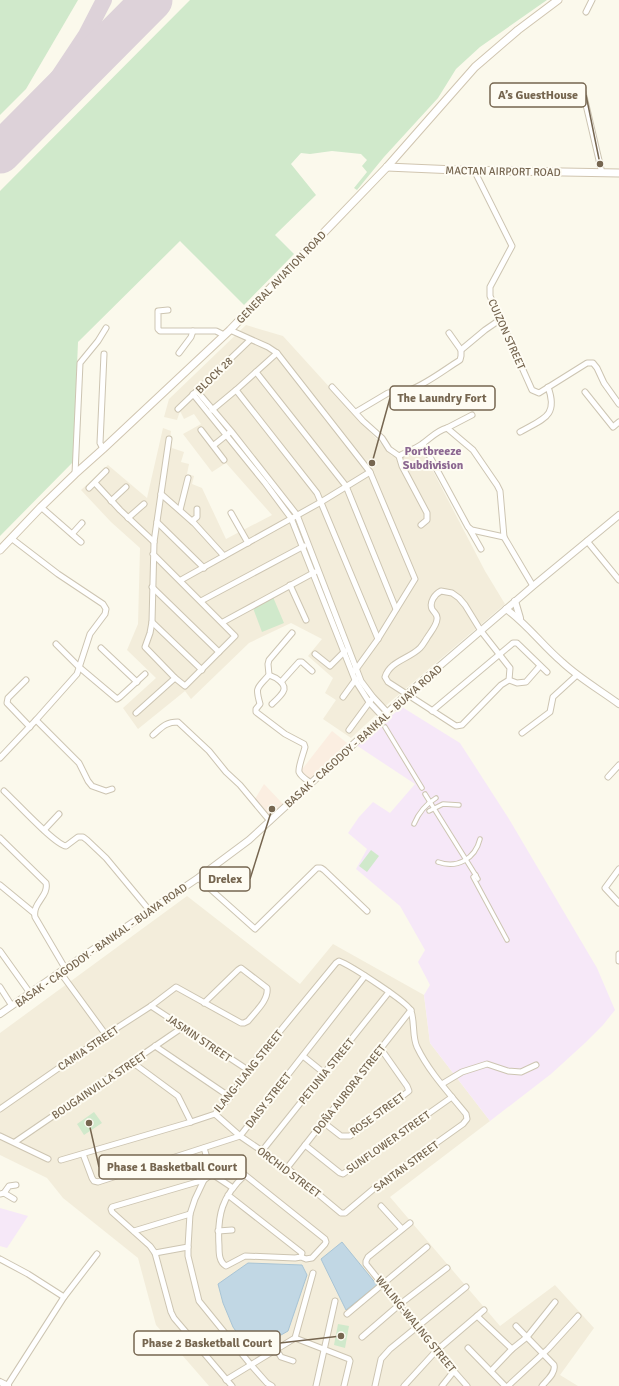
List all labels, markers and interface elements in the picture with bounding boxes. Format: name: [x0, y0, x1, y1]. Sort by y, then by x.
callout: A’s GuestHouse: [490, 83, 586, 107]
text: A’s GuestHouse: [498, 88, 578, 103]
street label: MACTAN AIRPORT ROAD: [445, 164, 561, 179]
street label: GENERAL AVIATION ROAD: [234, 228, 329, 326]
street label: CUIZON STREET: [485, 297, 528, 372]
street label: BLOCK 28: [193, 354, 236, 396]
callout: The Laundry Fort: [390, 386, 495, 410]
text: The Laundry Fort: [397, 391, 487, 406]
district label: Portbreeze Subdivision: [403, 444, 464, 473]
street label: BASAK - CAGODOY - BANKAL - BUAYA ROAD: [282, 662, 445, 811]
callout: Drelex: [200, 867, 250, 891]
text: Drelex: [208, 872, 242, 887]
street label: BASAK - CAGODOY - BANKAL - BUAYA ROAD: [13, 881, 190, 1010]
street label: JASMIN STREET: [164, 1012, 234, 1065]
street label: CAMIA STREET: [55, 1023, 122, 1073]
street label: ILANG-ILANG STREET: [211, 1027, 286, 1115]
street label: PETUNIA STREET: [296, 1035, 357, 1107]
street label: DOÑA AURORA STREET: [310, 1042, 389, 1137]
street label: BOUGAINVILLA STREET: [50, 1049, 150, 1122]
street label: DAISY STREET: [243, 1070, 294, 1131]
street label: ROSE STREET: [348, 1090, 408, 1139]
street label: SUNFLOWER STREET: [344, 1108, 433, 1176]
street label: SANTAN STREET: [371, 1138, 442, 1194]
street label: ORCHID STREET: [254, 1144, 324, 1201]
callout: Phase 1 Basketball Court: [99, 1155, 246, 1179]
text: Phase 1 Basketball Court: [107, 1160, 238, 1175]
street label: WALING-WALING STREET: [373, 1273, 459, 1376]
callout: Phase 2 Basketball Court: [134, 1331, 280, 1355]
text: Phase 2 Basketball Court: [142, 1336, 273, 1351]

